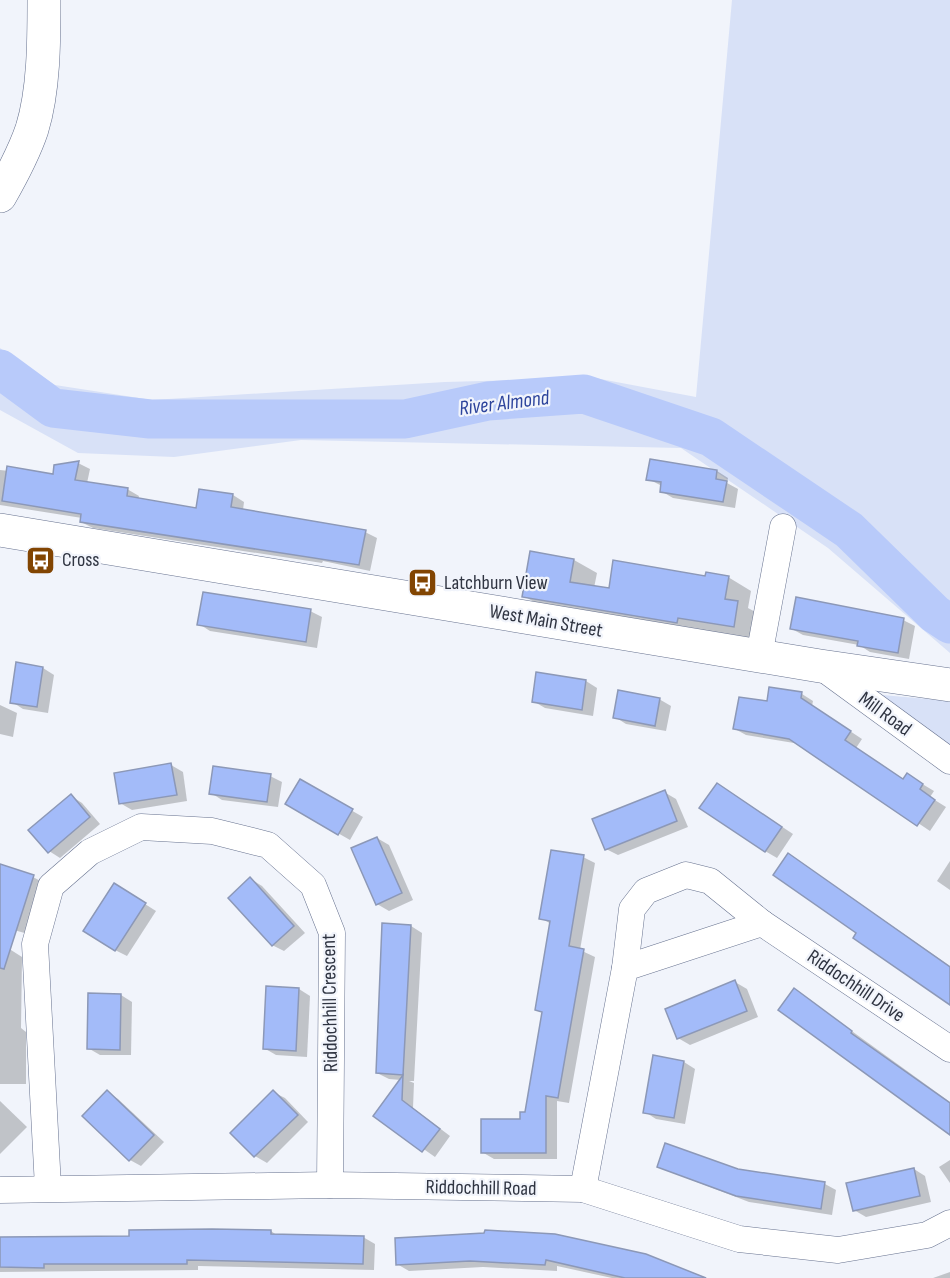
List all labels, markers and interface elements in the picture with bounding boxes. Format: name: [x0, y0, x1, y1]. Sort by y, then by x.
water label: River Almond: [458, 385, 552, 421]
bus stop icon: Cross: [25, 544, 57, 576]
place label: Cross: [62, 548, 99, 572]
bus stop icon: Latchburn View: [407, 567, 439, 599]
place label: Latchburn View: [444, 571, 548, 595]
street label: West Main Street: [488, 599, 604, 643]
street label: Mill Road: [854, 687, 916, 741]
street label: Riddochhill Crescent: [317, 934, 343, 1072]
street label: Riddochhill Drive: [803, 945, 909, 1027]
street label: Riddochhill Road: [425, 1175, 537, 1201]

